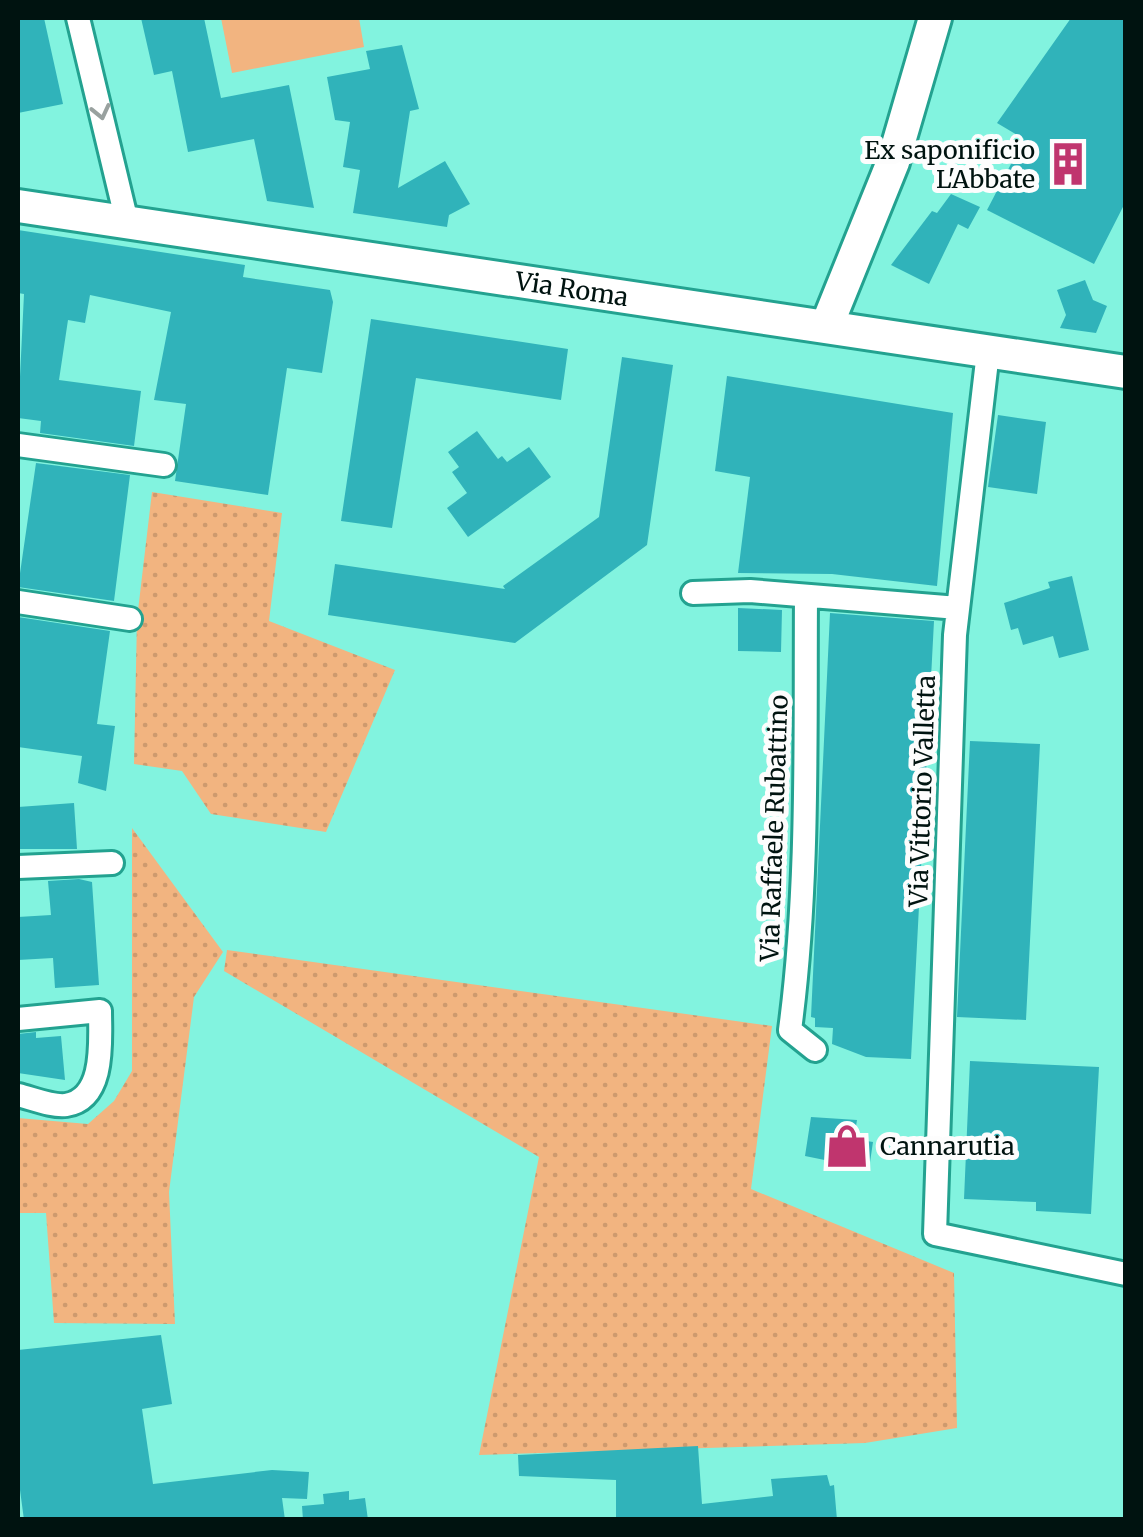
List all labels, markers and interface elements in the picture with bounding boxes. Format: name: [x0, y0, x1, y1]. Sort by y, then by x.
one-way arrow: [89, 103, 110, 120]
place label: Ex saponificio L'Abbate: [864, 134, 1035, 195]
building icon: Ex saponificio L'Abbate: [1044, 140, 1092, 188]
street label: Via Roma: [512, 265, 631, 313]
street label: Via Vittorio Valletta: [902, 674, 942, 909]
street label: Via Raffaele Rubattino: [753, 694, 795, 963]
shop icon: Cannarutia: [823, 1122, 871, 1170]
place label: Cannarutia: [880, 1130, 1015, 1162]

